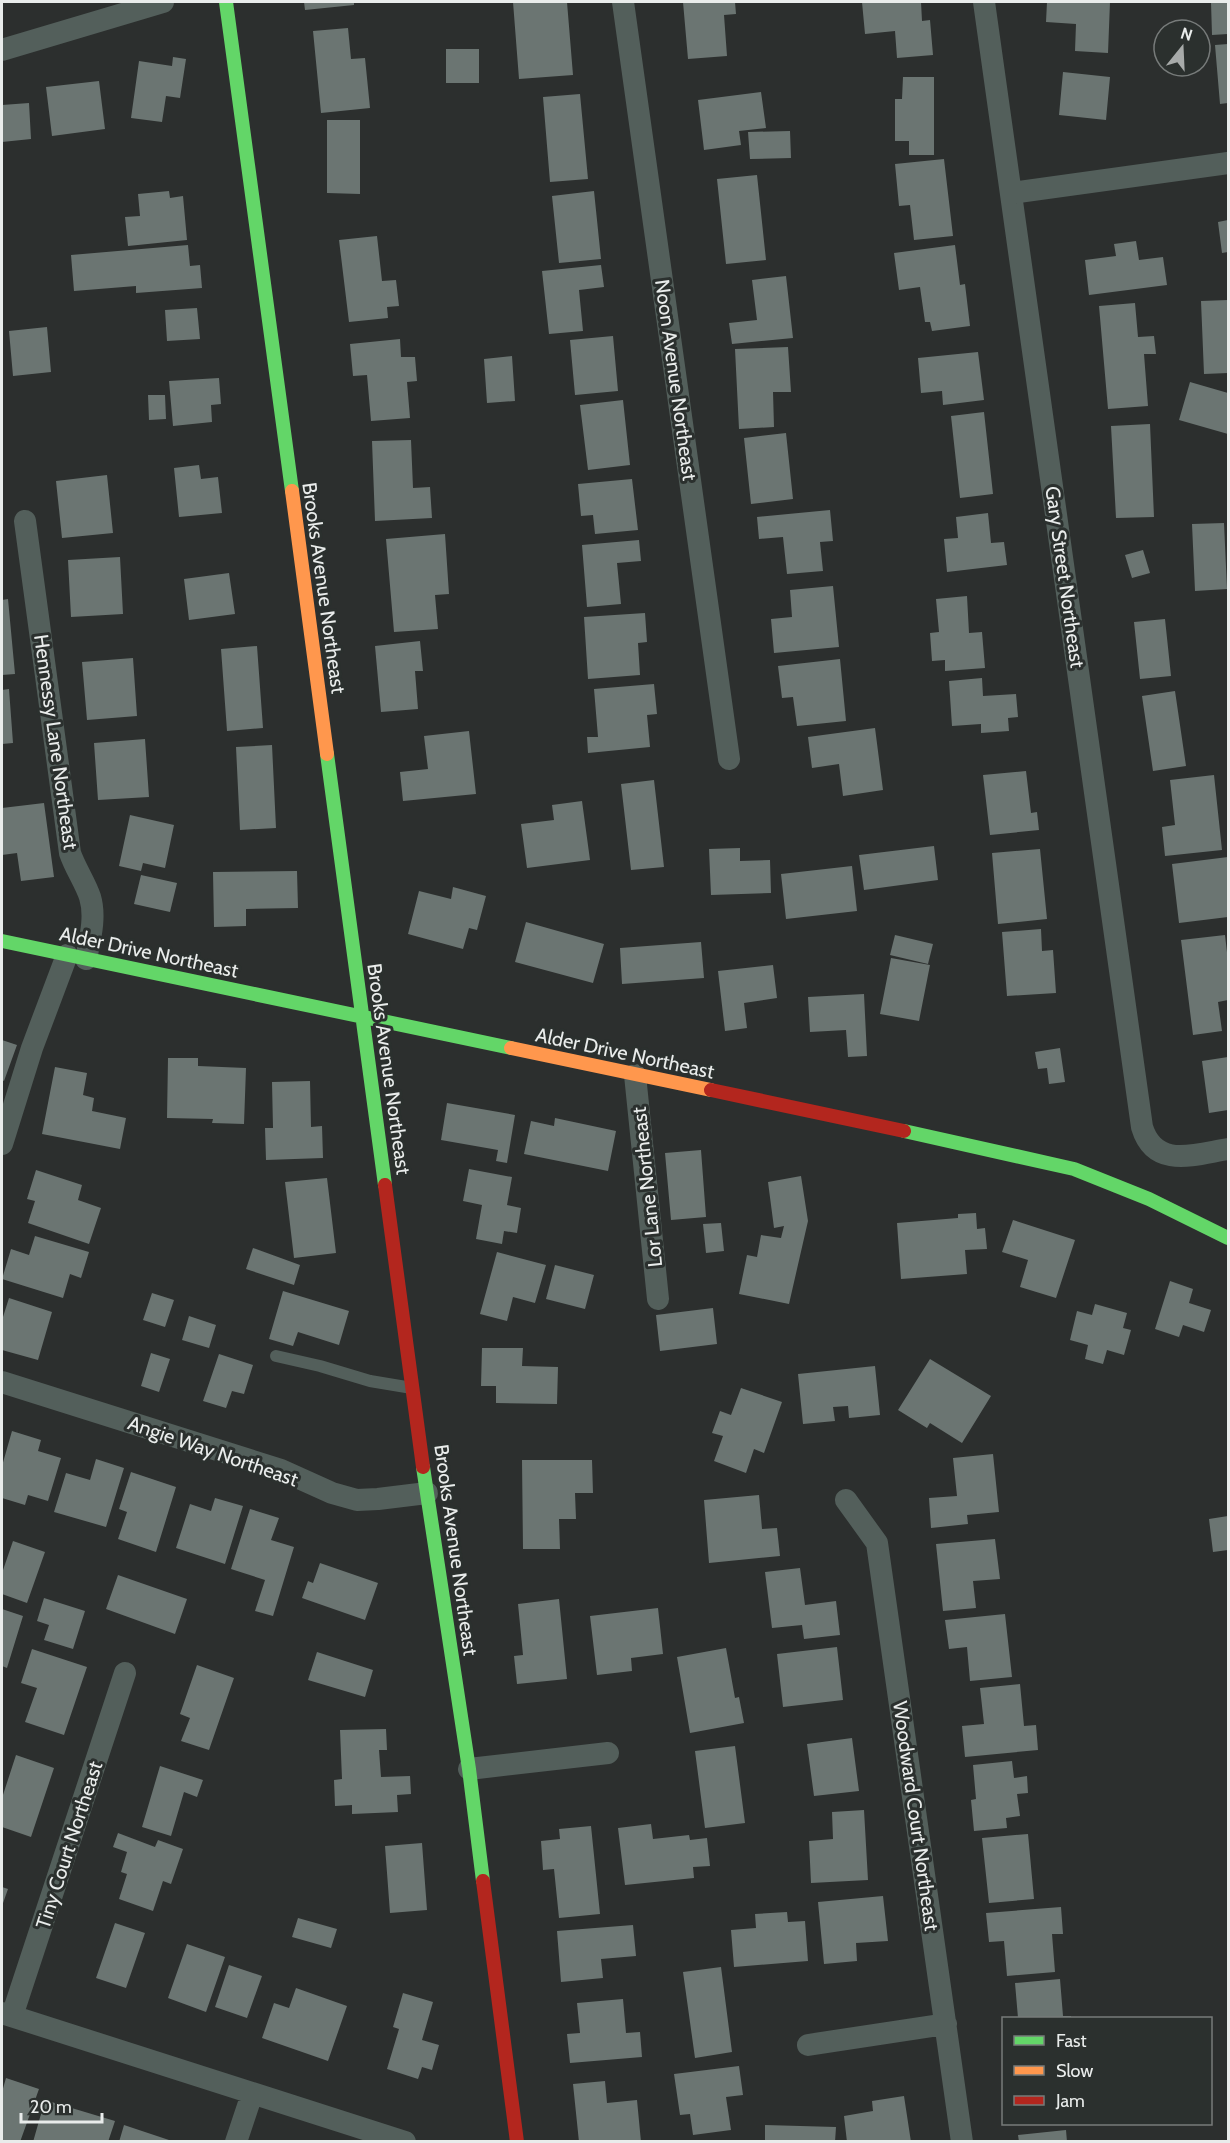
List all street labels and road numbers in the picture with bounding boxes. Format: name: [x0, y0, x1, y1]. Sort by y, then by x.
street label: Noon Avenue Northeast: [650, 278, 702, 482]
street label: Brooks Avenue Northeast: [297, 481, 351, 695]
street label: Gary Street Northeast: [1040, 485, 1090, 670]
street label: Hennessy Lane Northeast: [29, 633, 83, 851]
street label: Alder Drive Northeast: [58, 921, 241, 983]
street label: Brooks Avenue Northeast: [362, 962, 416, 1176]
street label: Alder Drive Northeast: [534, 1022, 717, 1084]
street label: Lor Lane Northeast: [627, 1106, 667, 1268]
street label: Angie Way Northeast: [125, 1411, 301, 1491]
street label: Brooks Avenue Northeast: [429, 1443, 483, 1657]
street label: Woodward Court Northeast: [888, 1700, 944, 1933]
street label: Tiny Court Northeast: [31, 1758, 108, 1932]

